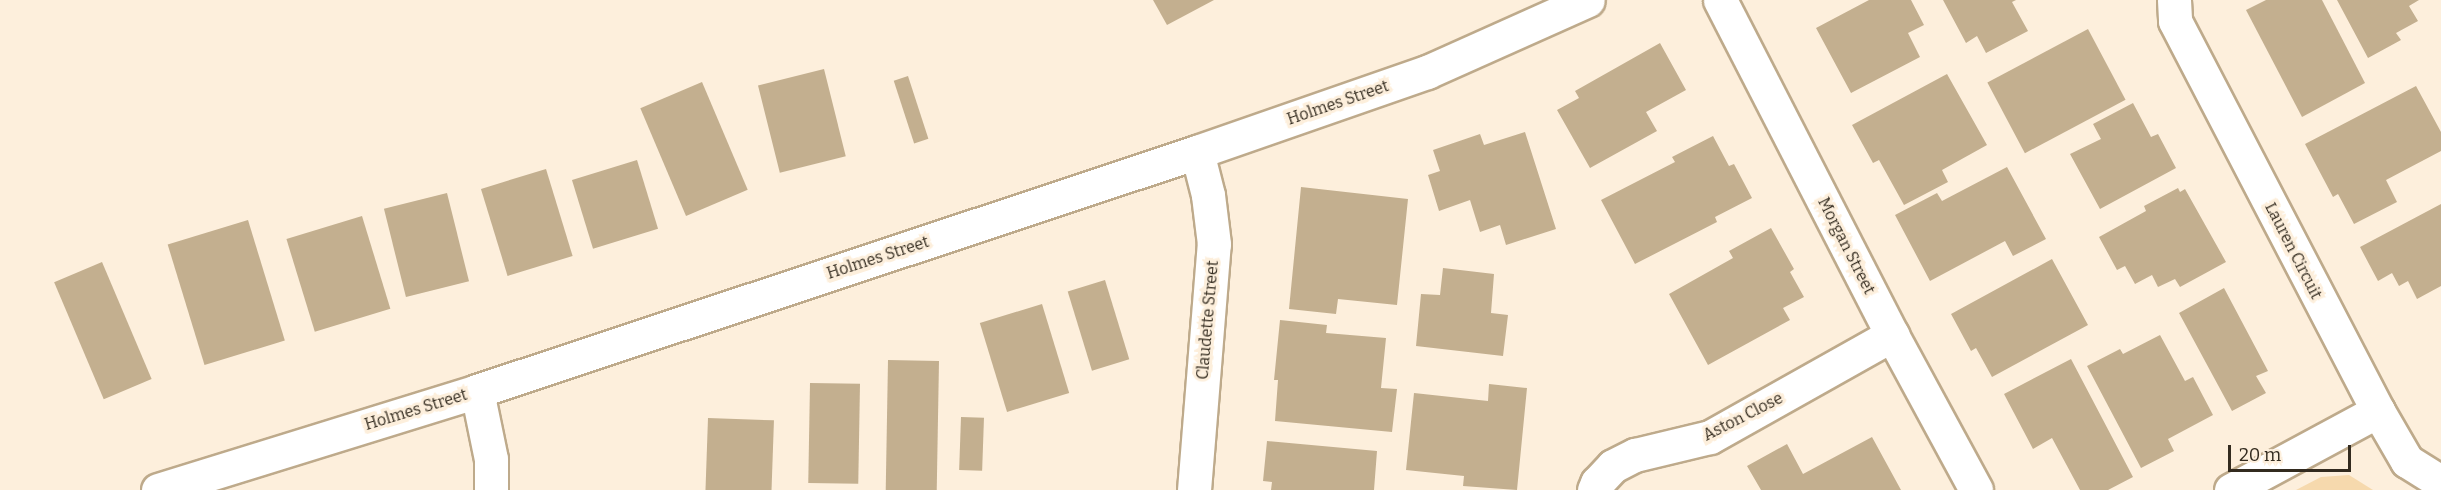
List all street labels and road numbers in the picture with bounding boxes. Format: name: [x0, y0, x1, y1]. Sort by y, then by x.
street label: Holmes Street: [1285, 77, 1391, 129]
street label: Morgan Street: [1813, 194, 1879, 298]
street label: Lauren Circuit: [2260, 199, 2326, 303]
street label: Holmes Street: [824, 232, 932, 284]
street label: Claudette Street: [1193, 260, 1223, 380]
street label: Holmes Street: [362, 385, 470, 435]
street label: Aston Close: [1700, 389, 1786, 445]

